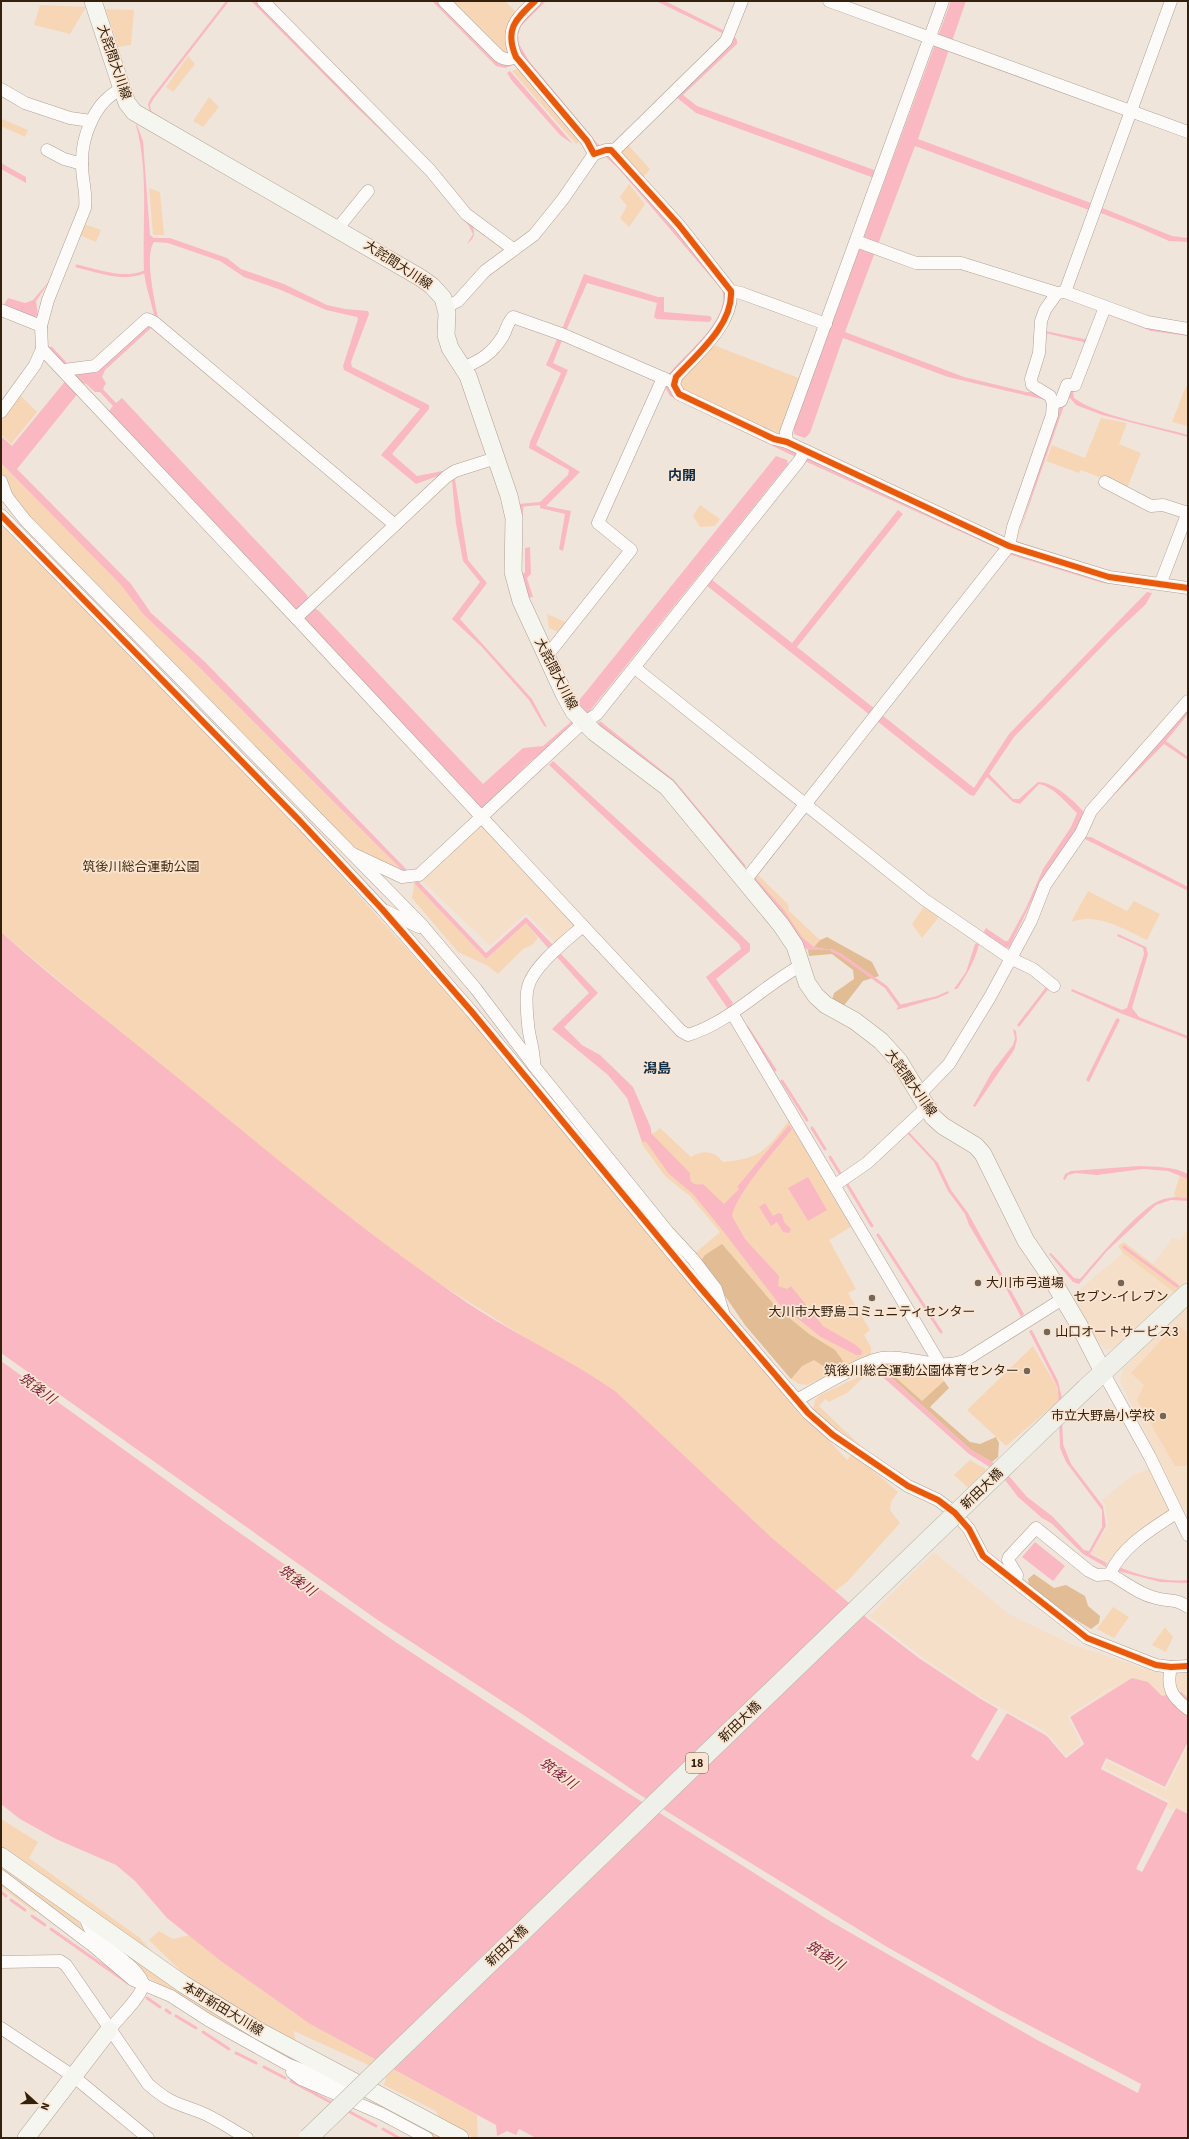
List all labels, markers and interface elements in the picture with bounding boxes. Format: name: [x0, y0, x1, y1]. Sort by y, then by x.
street label: 大詫間大川線: [93, 22, 135, 102]
street label: 大詫間大川線: [360, 236, 436, 294]
district label: 内開: [668, 466, 696, 486]
street label: 大詫間大川線: [530, 635, 582, 713]
park label: 筑後川総合運動公園: [82, 858, 200, 876]
street label: 大詫間大川線: [881, 1046, 941, 1120]
district label: 潟島: [643, 1059, 671, 1079]
place label: 大川市弓道場: [986, 1274, 1064, 1292]
marker: 大川市弓道場: [973, 1278, 983, 1288]
marker: セブン-イレブン: [1116, 1278, 1126, 1288]
place label: セブン-イレブン: [1073, 1288, 1169, 1306]
marker: 大川市大野島コミュニティセンター: [867, 1293, 877, 1303]
place label: 大川市大野島コミュニティセンター: [768, 1303, 976, 1321]
place label: 山口オートサービス3: [1055, 1323, 1178, 1341]
marker: 山口オートサービス3: [1042, 1327, 1052, 1337]
place label: 筑後川総合運動公園体育センター: [824, 1362, 1019, 1380]
marker: 筑後川総合運動公園体育センター: [1022, 1366, 1032, 1376]
water label: 筑後川: [14, 1369, 61, 1411]
place label: 市立大野島小学校: [1051, 1407, 1155, 1425]
marker: 市立大野島小学校: [1158, 1411, 1168, 1421]
street label: 新田大橋: [957, 1464, 1007, 1514]
water label: 筑後川: [274, 1561, 321, 1603]
street label: 新田大橋: [715, 1697, 765, 1747]
road number: 18: [686, 1753, 708, 1773]
water label: 筑後川: [535, 1754, 582, 1796]
street label: 新田大橋: [482, 1921, 532, 1971]
water label: 筑後川: [802, 1936, 850, 1977]
street label: 本町新田大川線: [179, 1978, 267, 2040]
north arrow: [16, 2083, 56, 2123]
text: N: [37, 2100, 53, 2113]

